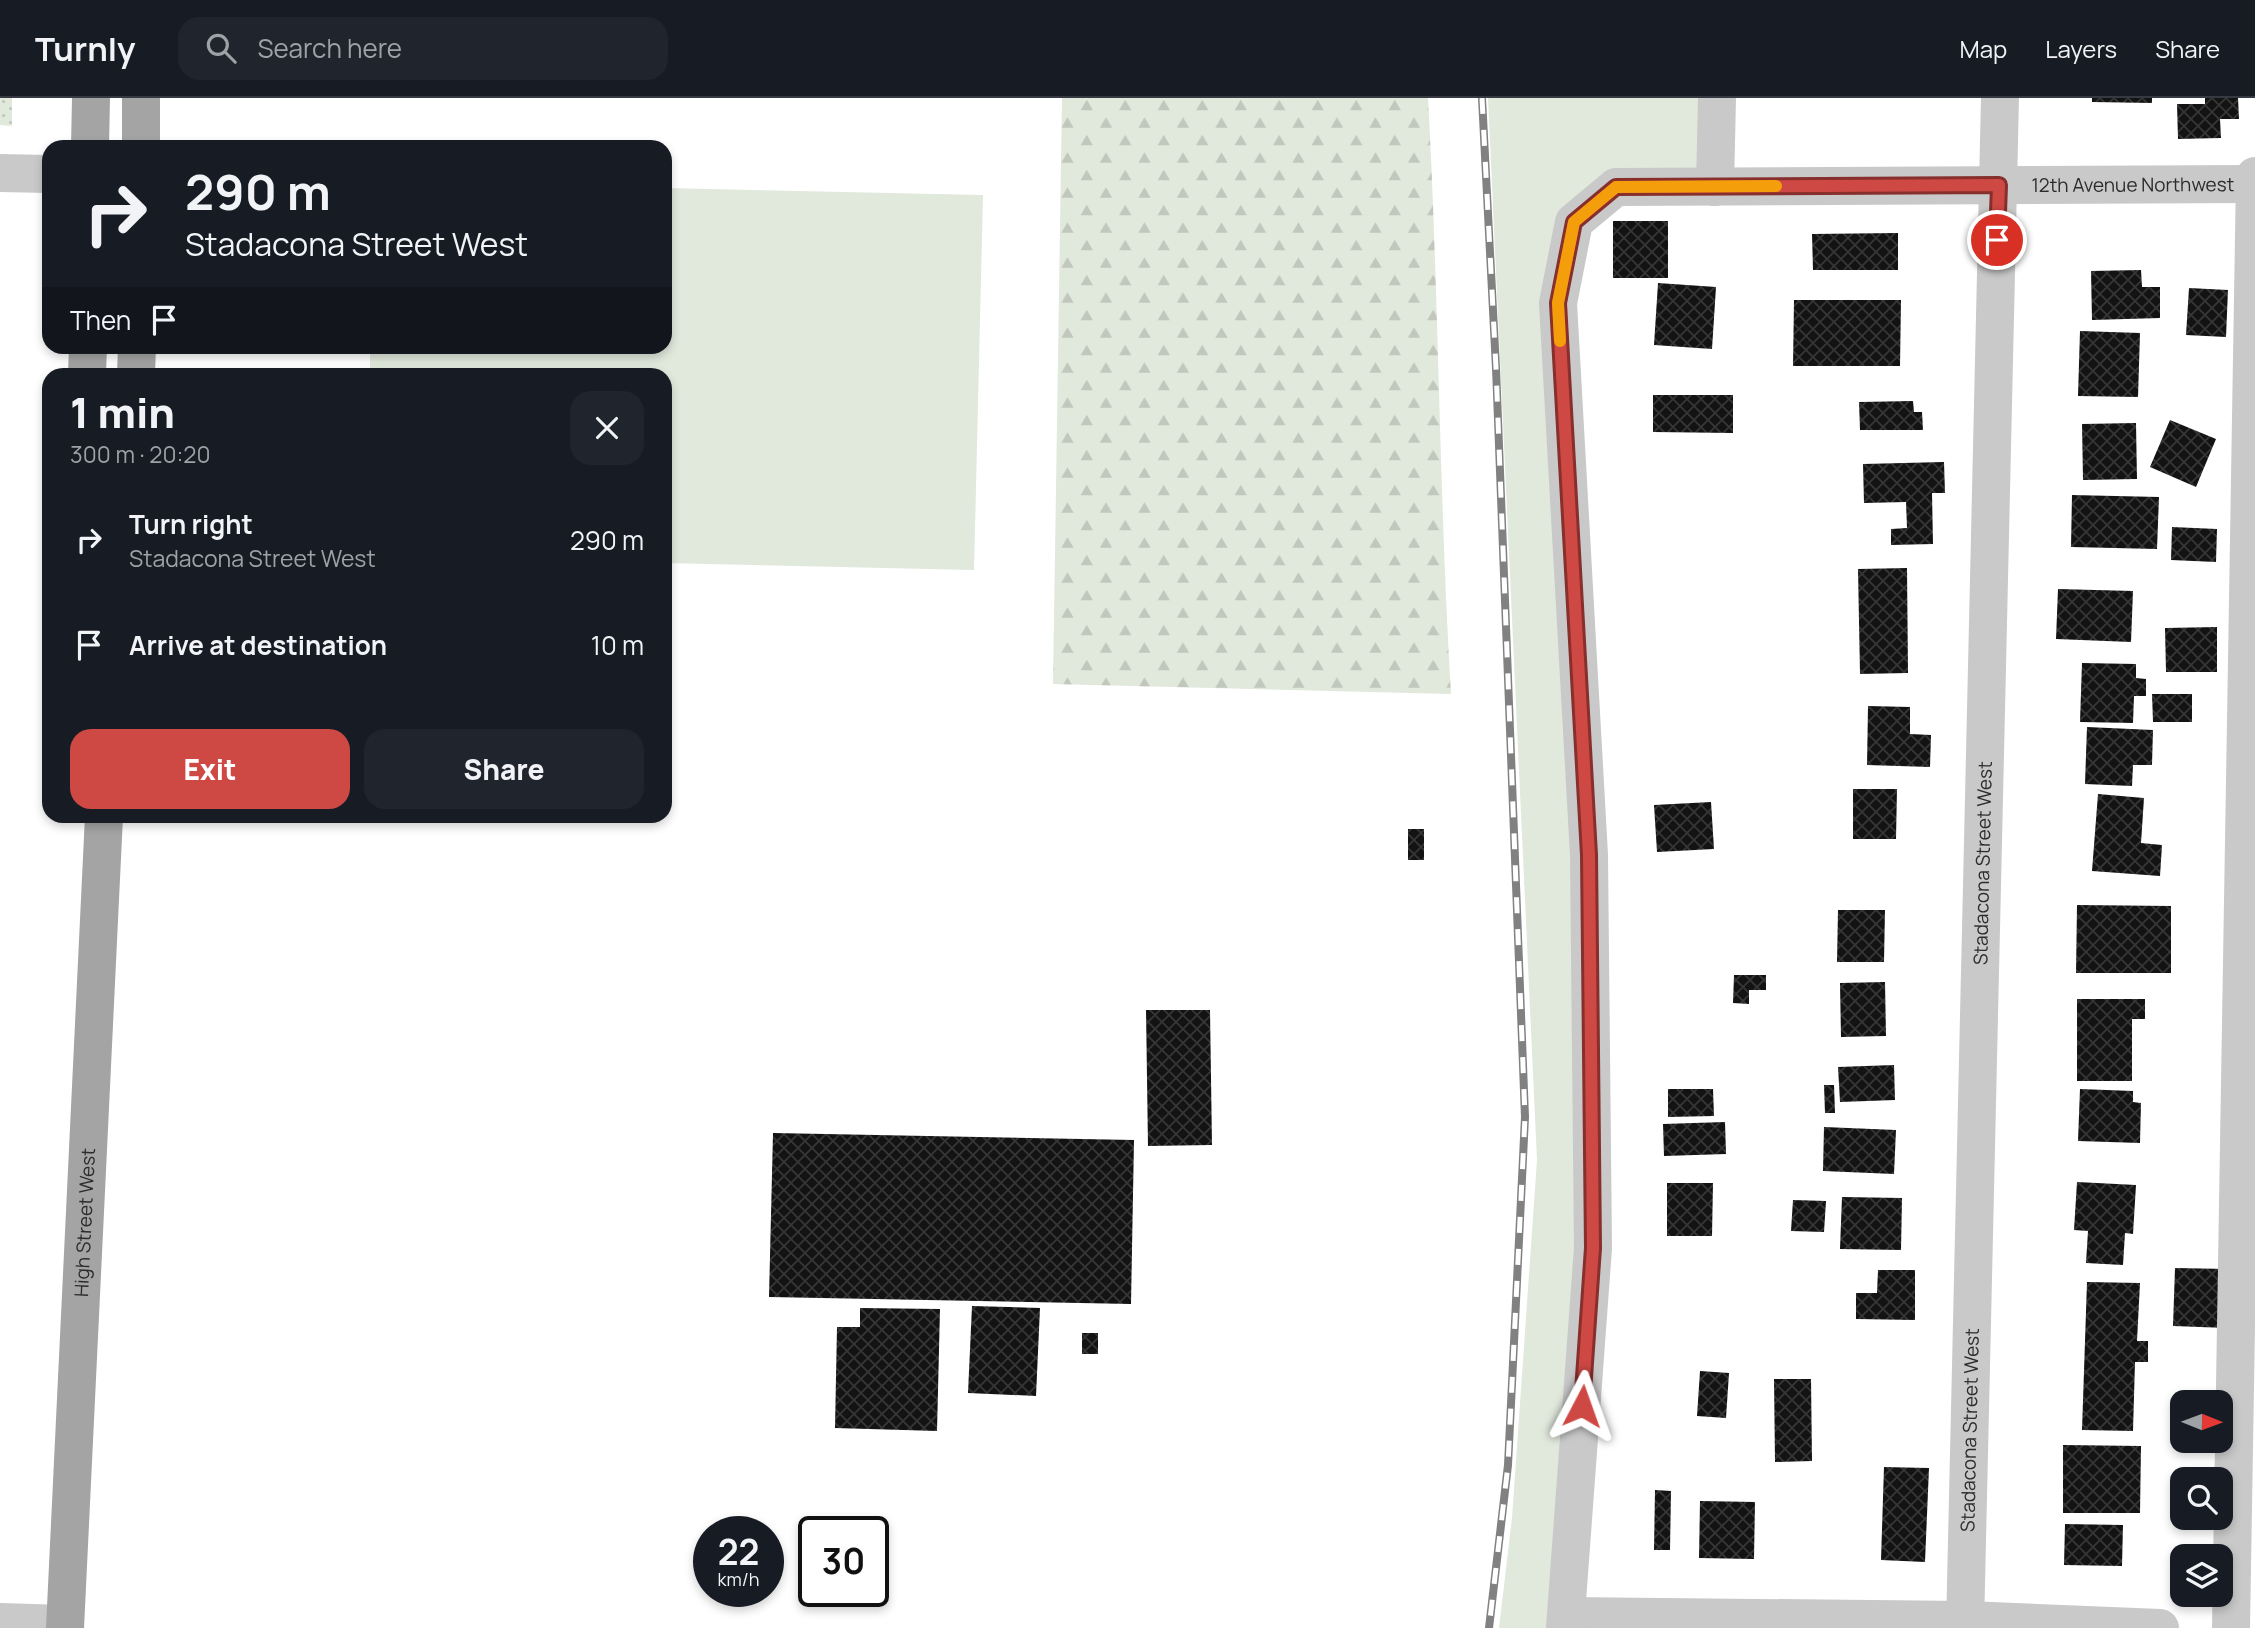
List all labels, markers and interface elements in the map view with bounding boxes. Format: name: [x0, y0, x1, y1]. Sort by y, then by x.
search box: [178, 17, 668, 80]
text: Turnly: [35, 26, 136, 71]
icon: search: [202, 29, 240, 67]
text: Search here: [258, 30, 402, 66]
text: Map: [1960, 32, 2007, 65]
text: Layers: [2045, 32, 2117, 65]
text: Share: [2155, 32, 2220, 65]
text: 290 m: [185, 158, 331, 225]
icon: right: [70, 168, 161, 259]
street label: 12th Avenue Northwest: [2031, 171, 2234, 198]
pin: [1967, 210, 2027, 270]
icon: arrive: [1978, 221, 2016, 259]
text: Stadacona Street West: [185, 222, 528, 266]
icon: arrive: [145, 301, 183, 339]
text: Then: [70, 302, 131, 338]
text: 1 min: [70, 383, 175, 441]
button: close: [570, 391, 644, 465]
text: 300 m · 20:20: [70, 438, 210, 470]
text: Turn right: [129, 506, 253, 542]
icon: right: [70, 521, 108, 559]
text: 290 m: [570, 522, 644, 558]
text: Stadacona Street West: [129, 542, 376, 574]
icon: arrive: [70, 626, 108, 664]
text: Arrive at destination: [129, 627, 387, 663]
text: 10 m: [591, 627, 644, 663]
button: Exit: [70, 729, 350, 809]
button: Share: [364, 729, 644, 809]
street label: Stadacona Street West: [1967, 761, 1998, 965]
street label: High Street West: [68, 1148, 101, 1297]
street label: Stadacona Street West: [1954, 1328, 1985, 1532]
position arrow: [1545, 1369, 1619, 1443]
north arrow: [2170, 1390, 2233, 1452]
map controls: [2170, 1390, 2233, 1607]
button: search: [2170, 1467, 2233, 1530]
speed limit sign: 30: [798, 1516, 889, 1607]
text: 22: [718, 1528, 759, 1576]
button: layers: [2170, 1544, 2233, 1607]
text: km/h: [718, 1567, 759, 1591]

